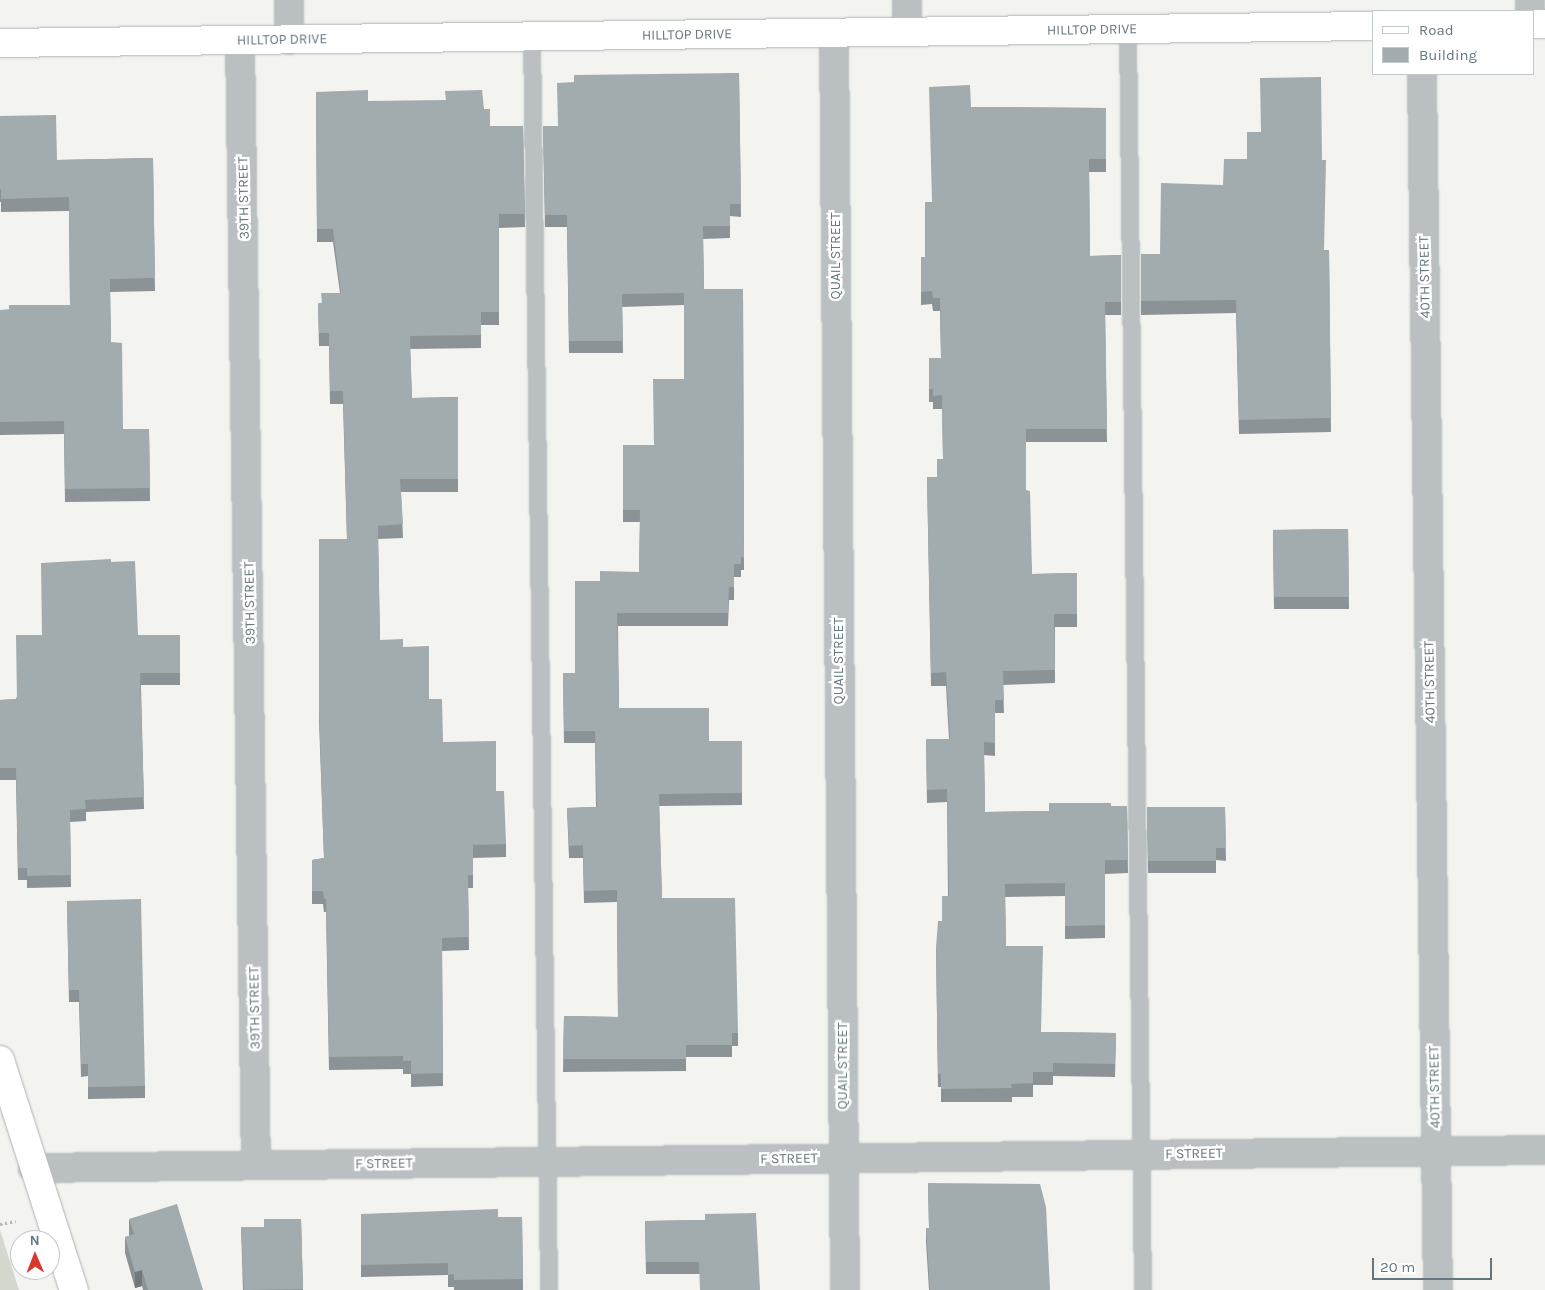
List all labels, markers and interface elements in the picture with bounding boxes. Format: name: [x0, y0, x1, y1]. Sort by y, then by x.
legend: [1372, 10, 1535, 75]
street label: HILLTOP DRIVE: [1047, 21, 1137, 39]
text: Road: [1419, 21, 1454, 39]
street label: HILLTOP DRIVE: [642, 26, 732, 44]
street label: HILLTOP DRIVE: [237, 31, 327, 49]
text: Building: [1419, 46, 1477, 64]
street label: 39TH STREET: [235, 156, 253, 240]
street label: QUAIL STREET: [828, 213, 844, 299]
street label: 40TH STREET: [1416, 236, 1434, 318]
street label: 39TH STREET: [241, 561, 259, 645]
street label: QUAIL STREET: [831, 618, 847, 704]
street label: 40TH STREET: [1421, 641, 1439, 723]
street label: 39TH STREET: [246, 966, 264, 1050]
street label: QUAIL STREET: [835, 1023, 851, 1109]
street label: 40TH STREET: [1426, 1046, 1444, 1128]
street label: F STREET: [1165, 1145, 1223, 1163]
street label: F STREET: [760, 1150, 818, 1168]
street label: F STREET: [355, 1155, 413, 1173]
north arrow: [10, 1230, 60, 1280]
text: N: [30, 1232, 40, 1249]
scale bar: [1375, 1248, 1495, 1280]
text: 20 m: [1380, 1258, 1415, 1276]

